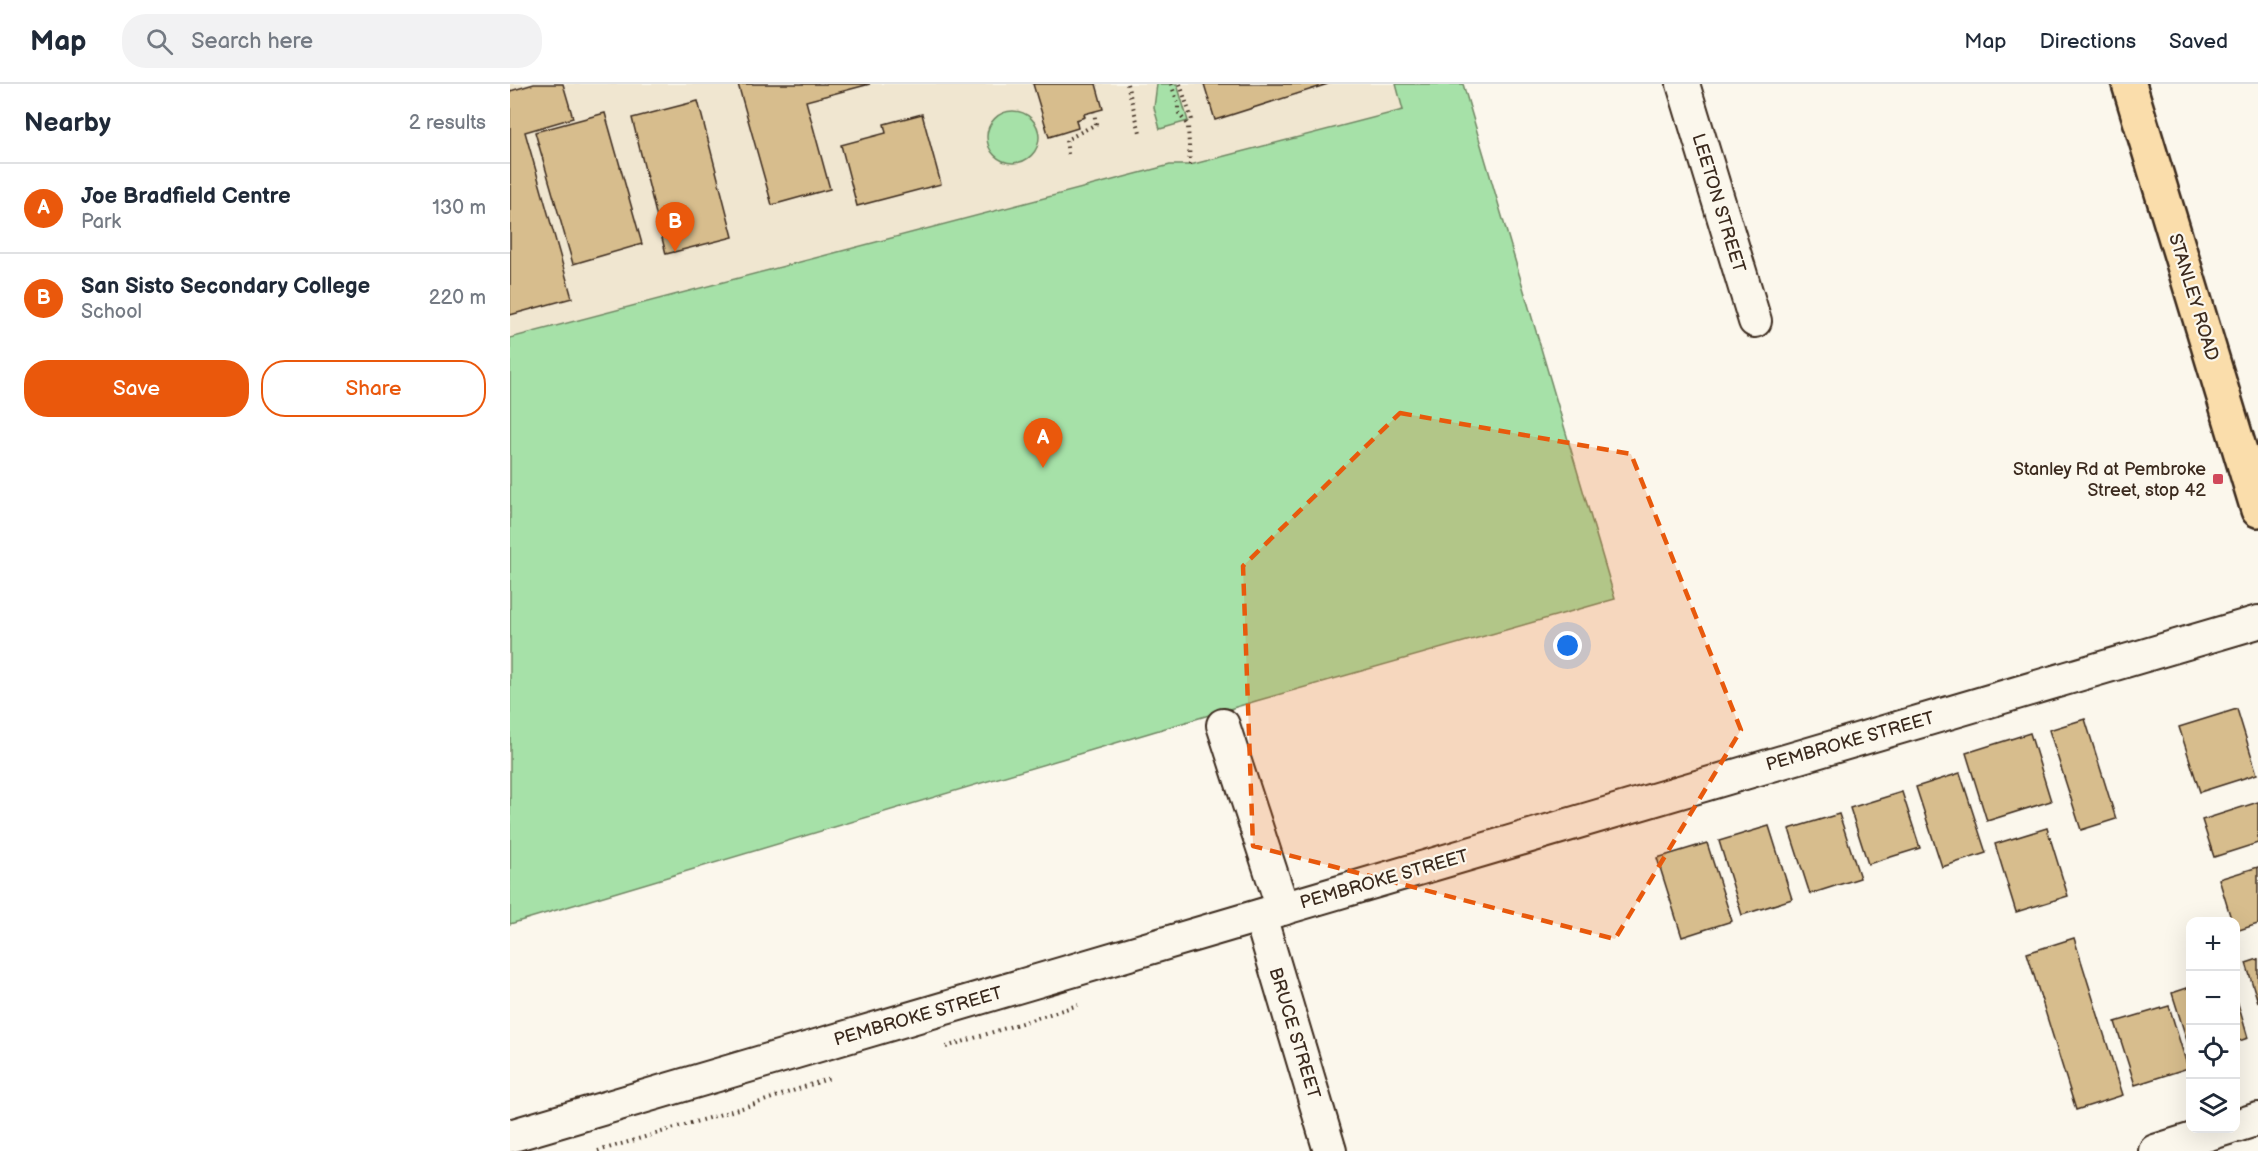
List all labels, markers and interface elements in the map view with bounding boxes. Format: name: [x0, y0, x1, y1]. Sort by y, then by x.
search box: [122, 14, 542, 68]
text: Map: [30, 25, 86, 58]
icon: search: [143, 25, 176, 58]
text: Search here: [191, 28, 313, 55]
text: Map: [1964, 29, 2007, 54]
text: Directions: [2040, 29, 2136, 54]
text: Saved: [2169, 29, 2228, 54]
text: Nearby: [24, 108, 111, 139]
text: 2 results: [409, 111, 486, 135]
street label: LEETON STREET: [1687, 131, 1750, 275]
text: Joe Bradfield Centre: [81, 183, 291, 210]
text: A: [37, 196, 50, 220]
text: 130 m: [432, 196, 486, 220]
pin: B: [656, 202, 694, 252]
text: Park: [81, 210, 121, 234]
street label: STANLEY ROAD: [2164, 231, 2223, 363]
text: San Sisto Secondary College: [81, 273, 370, 300]
text: B: [36, 286, 51, 310]
text: 220 m: [429, 286, 486, 310]
text: School: [81, 300, 142, 324]
button: Save: [24, 360, 249, 417]
button: Share: [261, 360, 486, 417]
pin: A: [1024, 418, 1062, 468]
place label: Stanley Rd at Pembroke Street, stop 42: [2013, 459, 2206, 501]
marker: Stanley Rd at Pembroke Street, stop 42: [2211, 472, 2225, 486]
your location: [1553, 631, 1582, 660]
street label: PEMBROKE STREET: [1763, 707, 1937, 776]
street label: PEMBROKE STREET: [1297, 845, 1471, 914]
map controls: [2186, 917, 2240, 1133]
button: +: [2186, 917, 2240, 971]
street label: BRUCE STREET: [1265, 965, 1325, 1102]
button: −: [2186, 971, 2240, 1025]
street label: PEMBROKE STREET: [831, 982, 1005, 1051]
button: locate: [2186, 1025, 2240, 1079]
button: layers: [2186, 1079, 2240, 1133]

